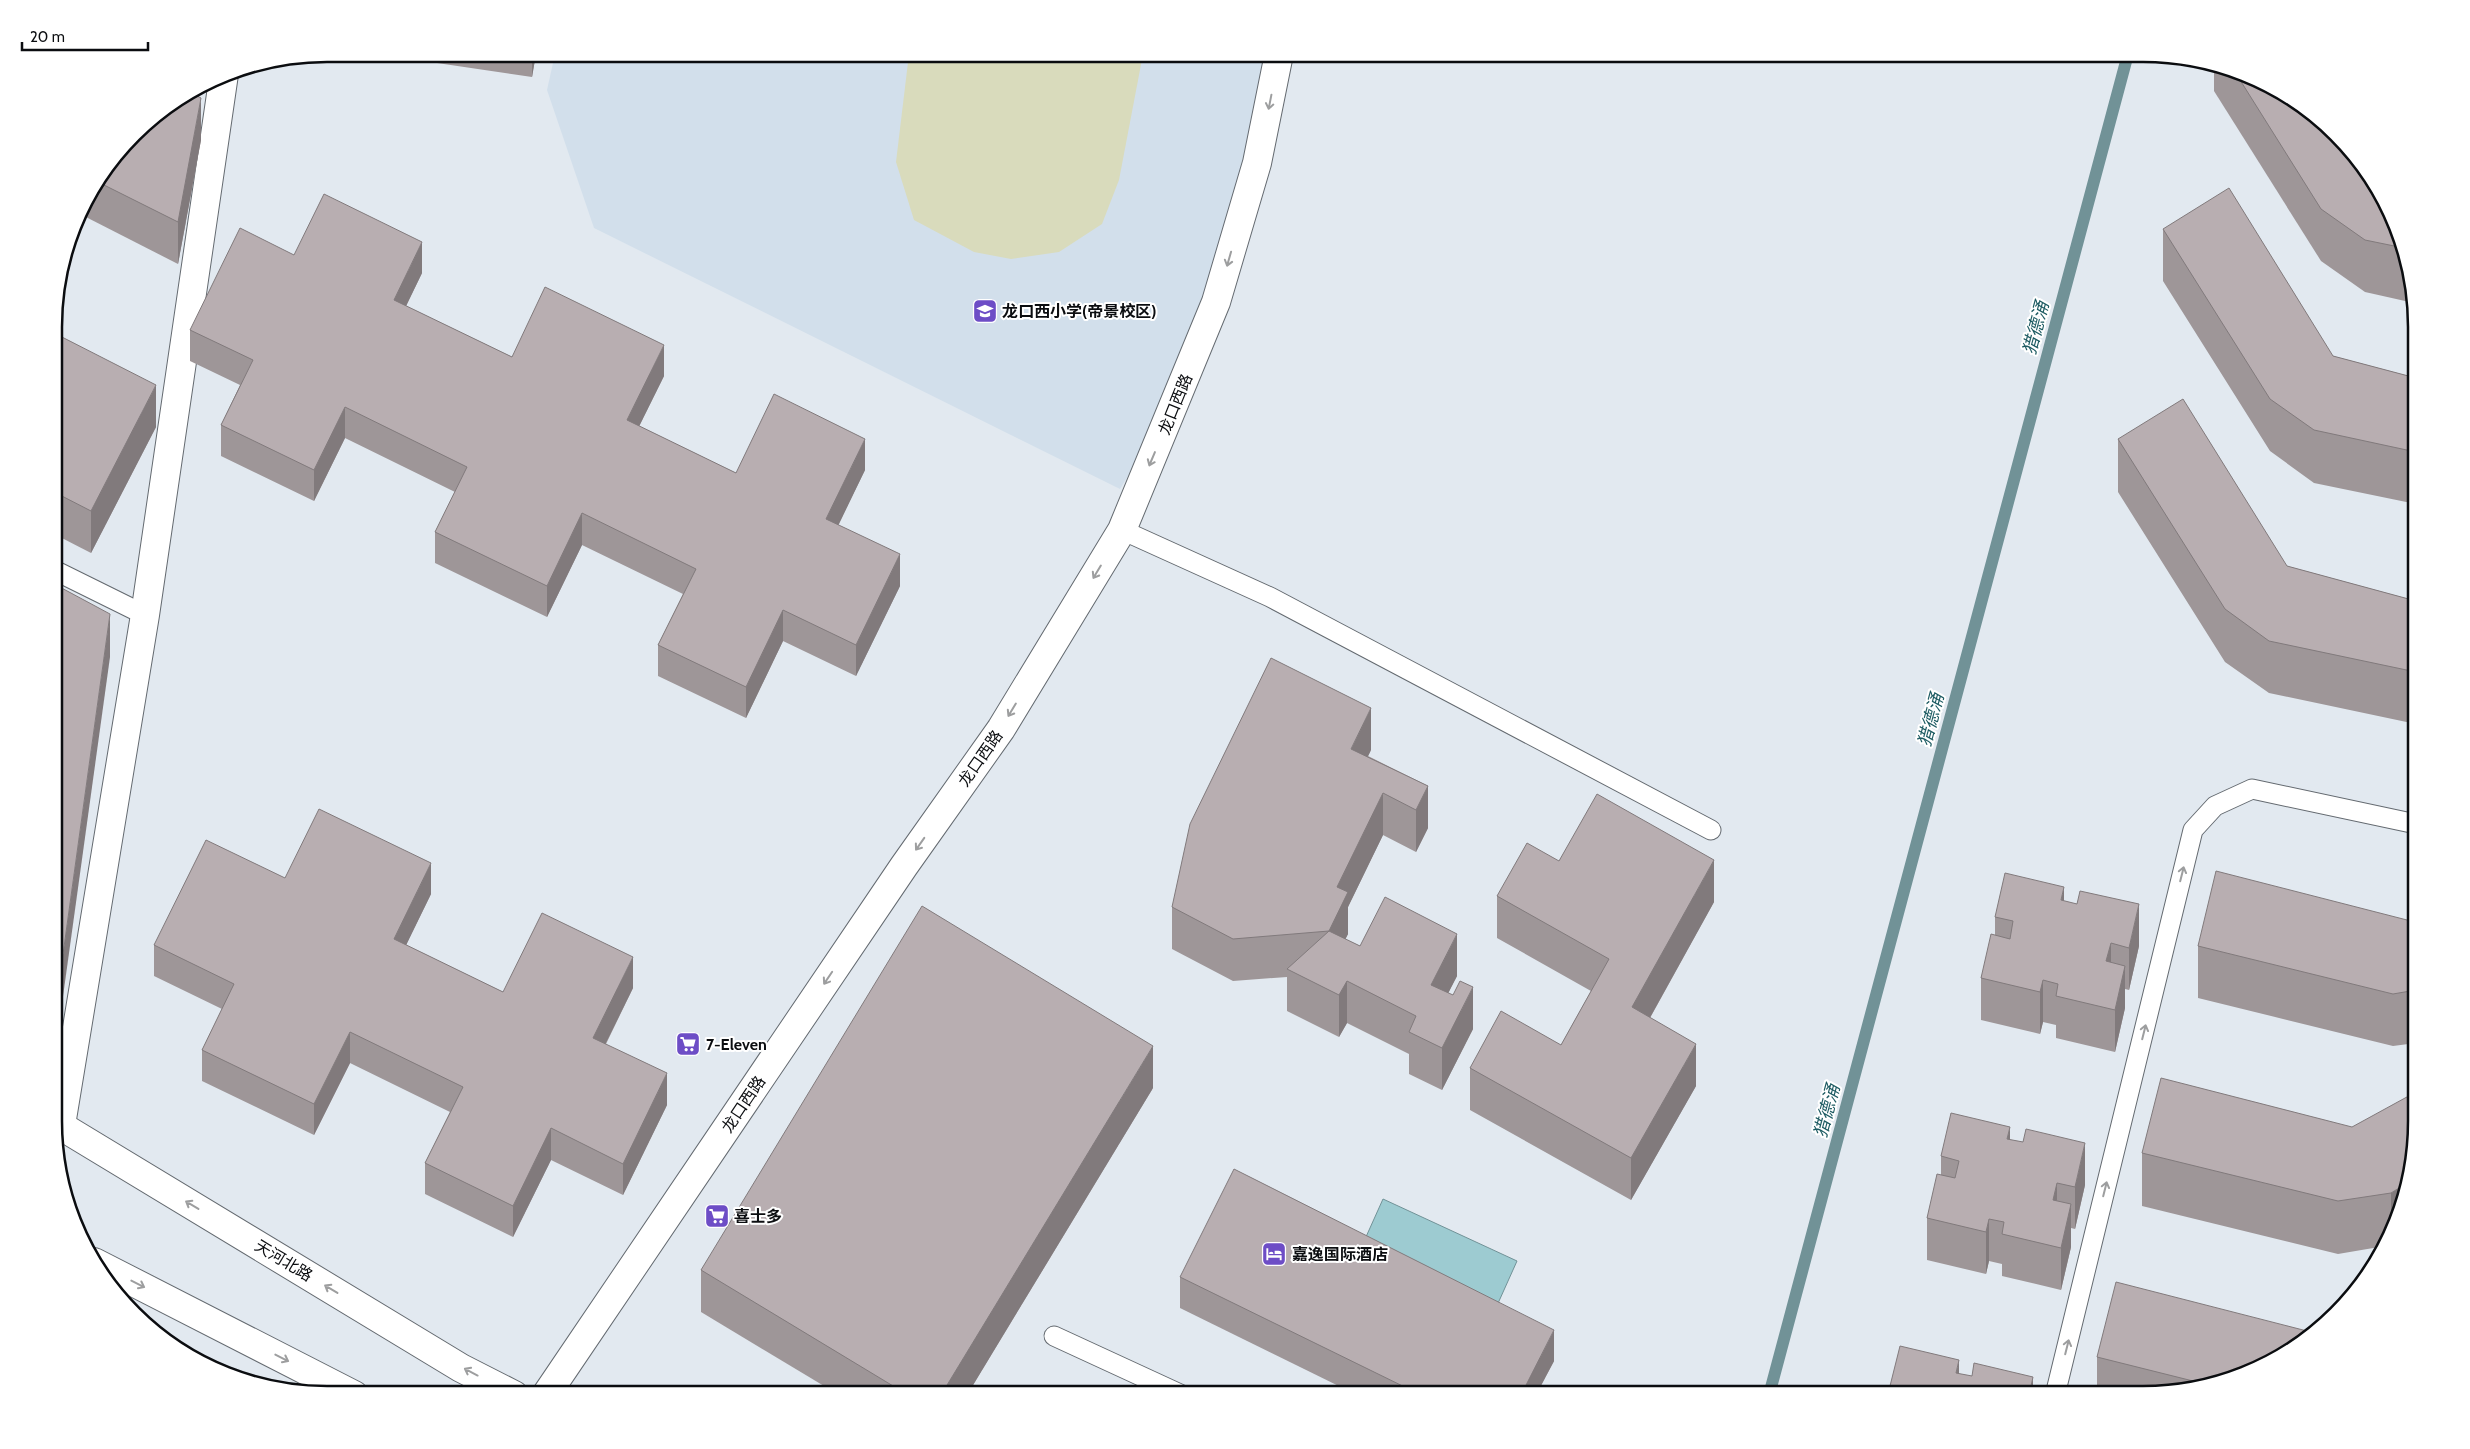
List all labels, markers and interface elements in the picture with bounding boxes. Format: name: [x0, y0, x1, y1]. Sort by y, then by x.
scale bar: [22, 20, 149, 52]
text: 20 m: [30, 28, 65, 46]
one-way arrow: [1265, 93, 1275, 109]
one-way arrow: [1223, 250, 1233, 266]
water label: 猎德涌: [2018, 297, 2054, 357]
school or university icon: 龙口西小学(帝景校区): [972, 298, 998, 324]
place label: 龙口西小学(帝景校区): [1002, 302, 1157, 321]
street label: 龙口西路: [1155, 371, 1196, 437]
one-way arrow: [1146, 451, 1156, 466]
one-way arrow: [1091, 564, 1101, 578]
water label: 猎德涌: [1913, 689, 1949, 749]
one-way arrow: [1007, 703, 1017, 717]
street label: 龙口西路: [954, 727, 1007, 790]
one-way arrow: [915, 837, 925, 851]
one-way arrow: [2178, 866, 2187, 882]
one-way arrow: [823, 971, 833, 985]
one-way arrow: [2140, 1024, 2149, 1040]
supermarket icon: 7-Eleven: [675, 1031, 701, 1057]
place label: 7-Eleven: [706, 1035, 767, 1054]
street label: 龙口西路: [718, 1072, 769, 1136]
water label: 猎德涌: [1809, 1080, 1845, 1140]
one-way arrow: [2101, 1182, 2111, 1198]
one-way arrow: [186, 1199, 200, 1209]
supermarket icon: 喜士多: [704, 1203, 730, 1229]
place label: 喜士多: [734, 1207, 782, 1226]
street label: 天河北路: [251, 1236, 316, 1285]
hotel icon: 嘉逸国际酒店: [1261, 1241, 1287, 1267]
place label: 嘉逸国际酒店: [1292, 1245, 1388, 1264]
one-way arrow: [130, 1280, 145, 1289]
one-way arrow: [325, 1283, 339, 1293]
one-way arrow: [2063, 1340, 2072, 1356]
one-way arrow: [275, 1353, 290, 1363]
one-way arrow: [464, 1367, 478, 1377]

